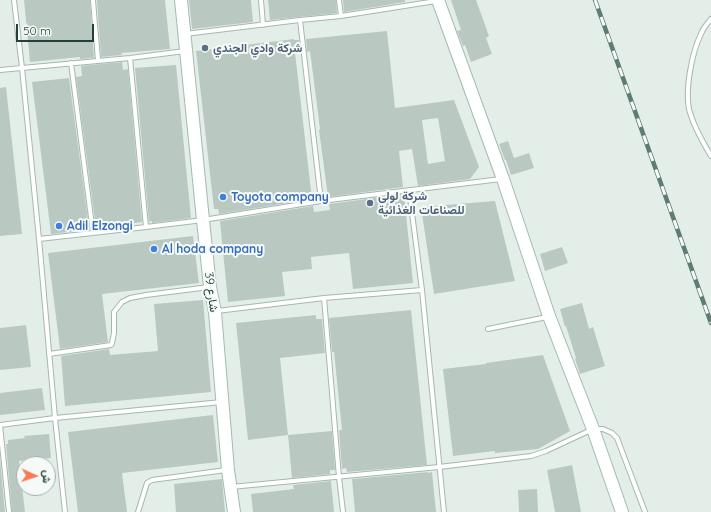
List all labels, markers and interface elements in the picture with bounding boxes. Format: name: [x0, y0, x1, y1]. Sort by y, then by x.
scale bar: [18, 16, 96, 42]
text: 50 m: [23, 23, 51, 38]
place label: شركة وادي الجندي: [213, 41, 302, 55]
marker: شركة وادي الجندي: [200, 43, 210, 53]
place label: شركة لولي للصناعات الغذائية: [378, 189, 465, 217]
place label: Toyota company: [231, 190, 329, 204]
marker: Toyota company: [218, 192, 228, 202]
marker: شركة لولي للصناعات الغذائية: [365, 198, 375, 208]
place label: Adil Elzongi: [67, 219, 133, 233]
marker: Adil Elzongi: [54, 221, 64, 231]
place label: Al hoda company: [162, 242, 263, 256]
marker: Al hoda company: [149, 244, 159, 254]
street label: شارع 39: [201, 271, 221, 313]
north arrow: [16, 456, 56, 496]
text: ش: [40, 470, 54, 484]

